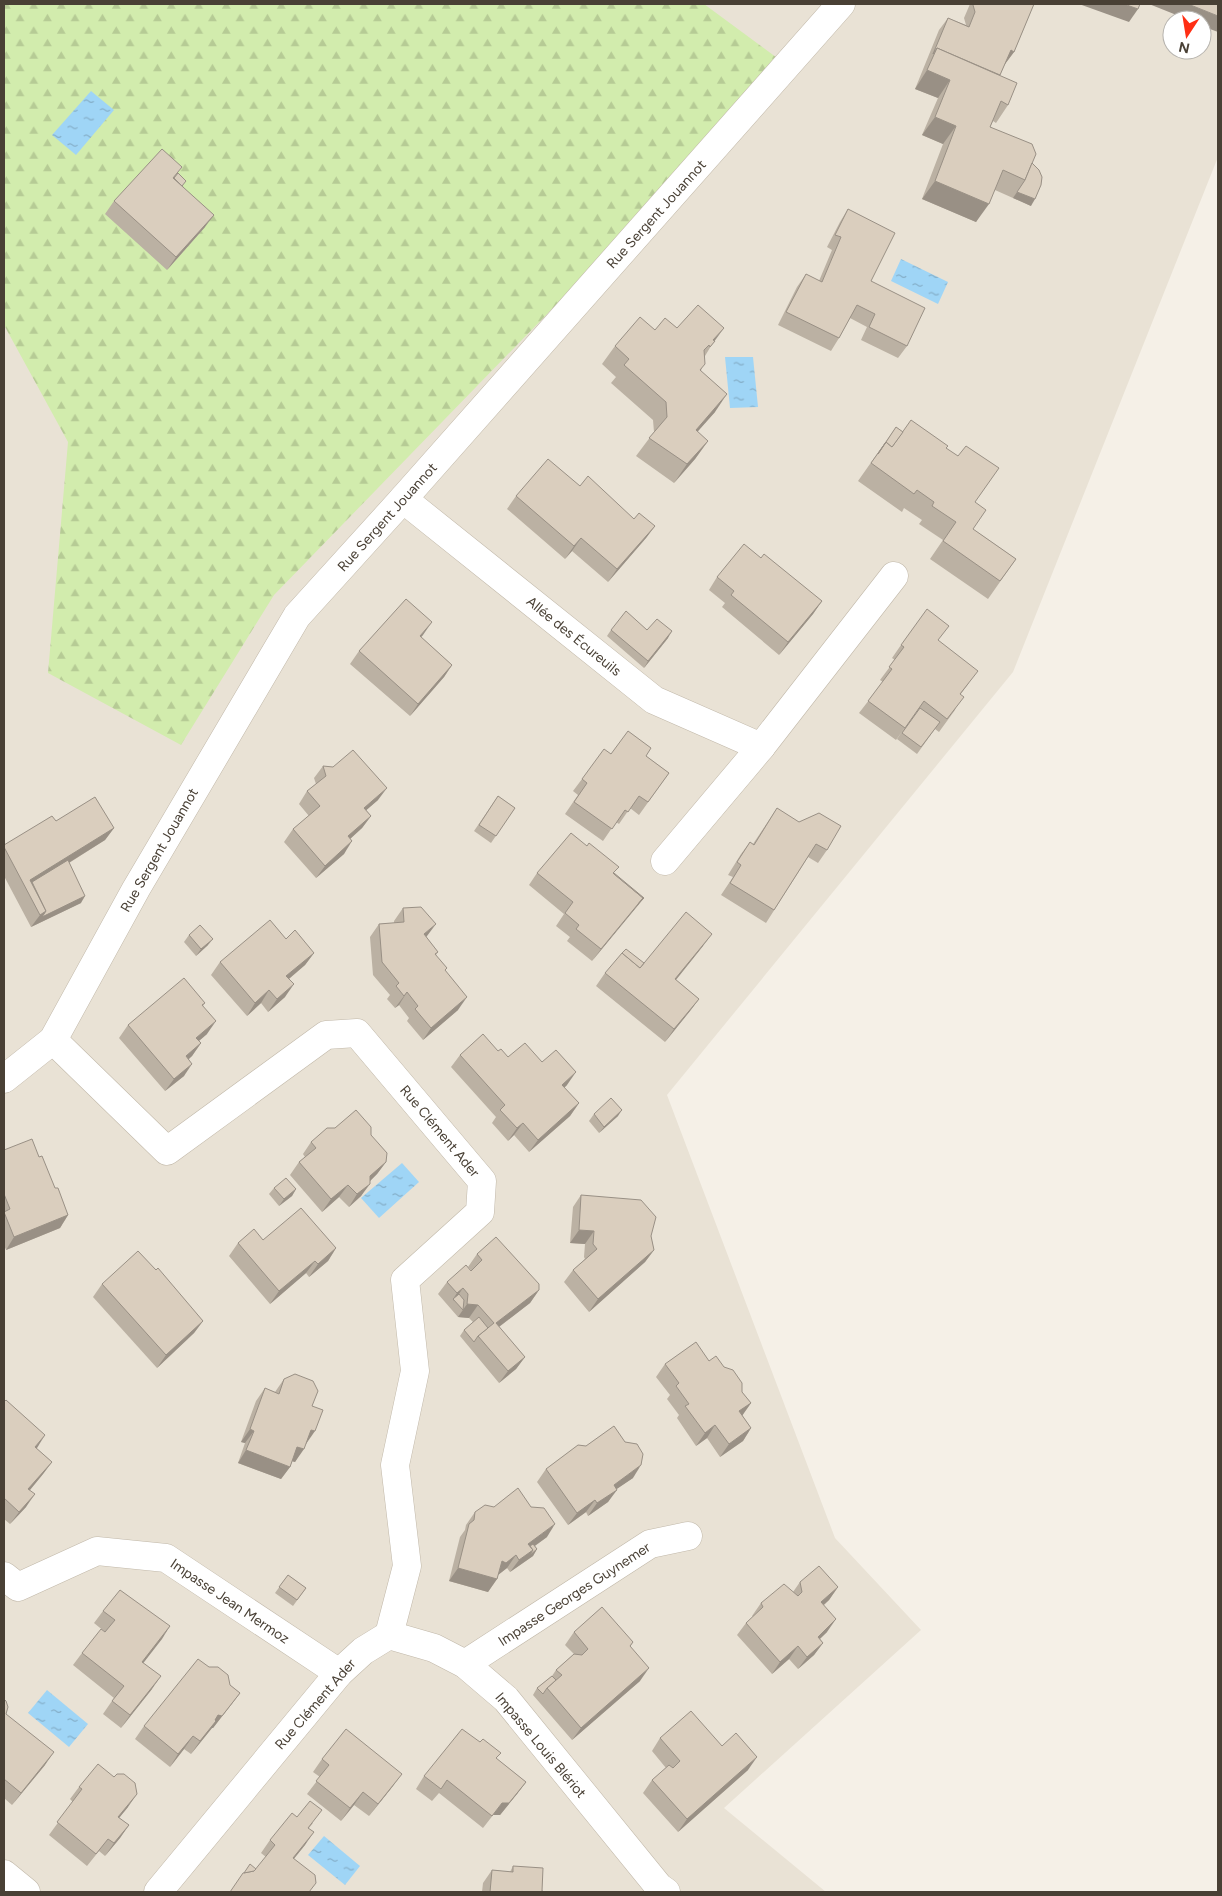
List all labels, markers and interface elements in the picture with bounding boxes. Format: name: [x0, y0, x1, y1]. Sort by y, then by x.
north arrow: [1162, 10, 1212, 60]
text: N: [1177, 38, 1191, 57]
street label: Rue Sergent Jouannot: [603, 156, 710, 272]
street label: Rue Sergent Jouannot: [334, 459, 441, 575]
street label: Allée des Écureuils: [523, 593, 624, 680]
street label: Rue Sergent Jouannot: [117, 785, 202, 915]
street label: Rue Clément Ader: [396, 1082, 483, 1181]
street label: Impasse Georges Guynemer: [495, 1539, 654, 1650]
street label: Impasse Jean Mermoz: [167, 1555, 292, 1648]
street label: Rue Clément Ader: [271, 1655, 360, 1753]
street label: Impasse Louis Blériot: [492, 1689, 590, 1801]

